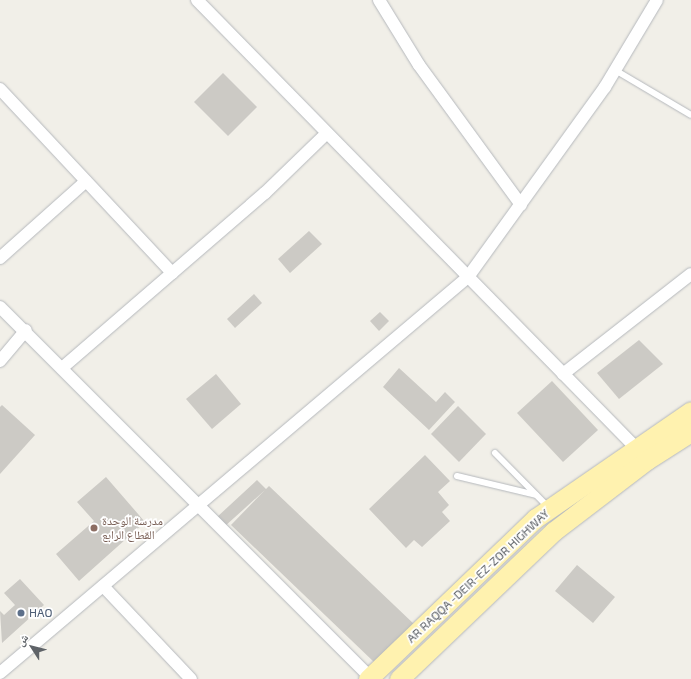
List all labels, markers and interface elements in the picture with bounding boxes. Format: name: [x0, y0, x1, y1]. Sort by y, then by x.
street label: AR RAQQA -DEIR-EZ-ZOR HIGHWAY: [404, 506, 552, 646]
place label: مدرسة الوحدة القطاع الرابع: [102, 514, 163, 542]
marker: مدرسة الوحدة القطاع الرابع: [89, 523, 99, 533]
place label: HAO: [29, 606, 52, 620]
marker: HAO: [16, 608, 26, 618]
north arrow: [12, 627, 52, 667]
text: ش: [13, 631, 31, 648]

